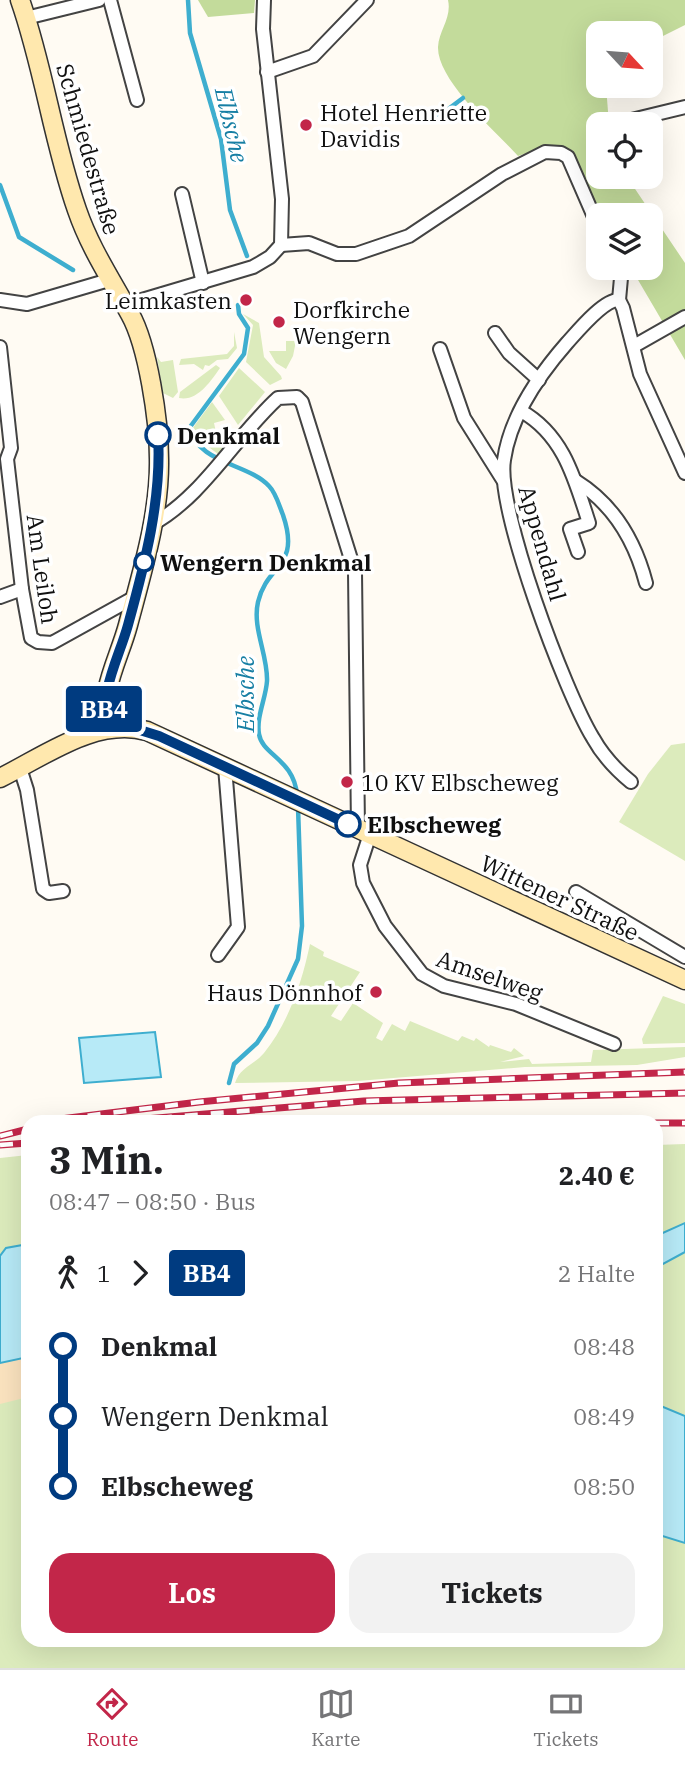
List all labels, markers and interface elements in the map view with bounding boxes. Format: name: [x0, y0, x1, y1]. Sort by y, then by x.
north arrow: [586, 21, 663, 98]
map controls: [586, 21, 663, 280]
street label: Schmiedestraße: [50, 60, 128, 238]
water label: Elbsche: [208, 83, 256, 166]
place label: Hotel Henriette Davidis: [320, 97, 487, 153]
button: locate: [586, 112, 663, 189]
marker: Hotel Henriette Davidis: [298, 117, 314, 133]
button: layers: [586, 203, 663, 280]
place label: Leimkasten: [105, 285, 232, 315]
marker: Leimkasten: [238, 292, 254, 308]
place label: Dorfkirche Wengern: [293, 294, 410, 350]
marker: Dorfkirche Wengern: [271, 314, 287, 330]
place label: Denkmal: [177, 420, 280, 450]
marker: Denkmal: [145, 422, 171, 448]
street label: Appendahl: [512, 482, 574, 604]
street label: Am Leiloh: [20, 512, 66, 626]
place label: Wengern Denkmal: [160, 547, 372, 577]
marker: Wengern Denkmal: [134, 552, 154, 572]
water label: Elbsche: [229, 655, 261, 733]
line badge: BB4: [64, 686, 144, 732]
text: BB4: [80, 693, 128, 725]
place label: 10 KV Elbscheweg: [361, 767, 559, 797]
marker: 10 KV Elbscheweg: [339, 774, 355, 790]
place label: Elbscheweg: [367, 809, 502, 839]
marker: Elbscheweg: [335, 811, 361, 837]
street label: Wittener Straße: [476, 847, 644, 947]
street label: Amselweg: [433, 943, 548, 1007]
place label: Haus Dönnhof: [207, 977, 364, 1007]
marker: Haus Dönnhof: [368, 984, 384, 1000]
text: 3 Min.: [49, 1135, 164, 1184]
text: 2.40 €: [559, 1158, 635, 1192]
text: 08:47 – 08:50 · Bus: [49, 1186, 256, 1216]
icon: walk: [49, 1254, 87, 1292]
icon: forward: [121, 1254, 159, 1292]
text: BB4: [183, 1257, 231, 1289]
text: 1: [97, 1258, 111, 1288]
text: 2 Halte: [558, 1258, 635, 1288]
text: Denkmal: [101, 1329, 217, 1363]
text: 08:48: [573, 1331, 635, 1361]
text: Wengern Denkmal: [101, 1399, 329, 1433]
text: 08:49: [573, 1401, 635, 1431]
text: Elbscheweg: [101, 1469, 253, 1503]
text: 08:50: [573, 1471, 635, 1501]
button: Los: [49, 1553, 335, 1633]
button: Tickets: [349, 1553, 635, 1633]
tab: Route: [86, 1685, 138, 1751]
tab: Karte: [311, 1685, 360, 1751]
tab: Tickets: [533, 1685, 599, 1751]

